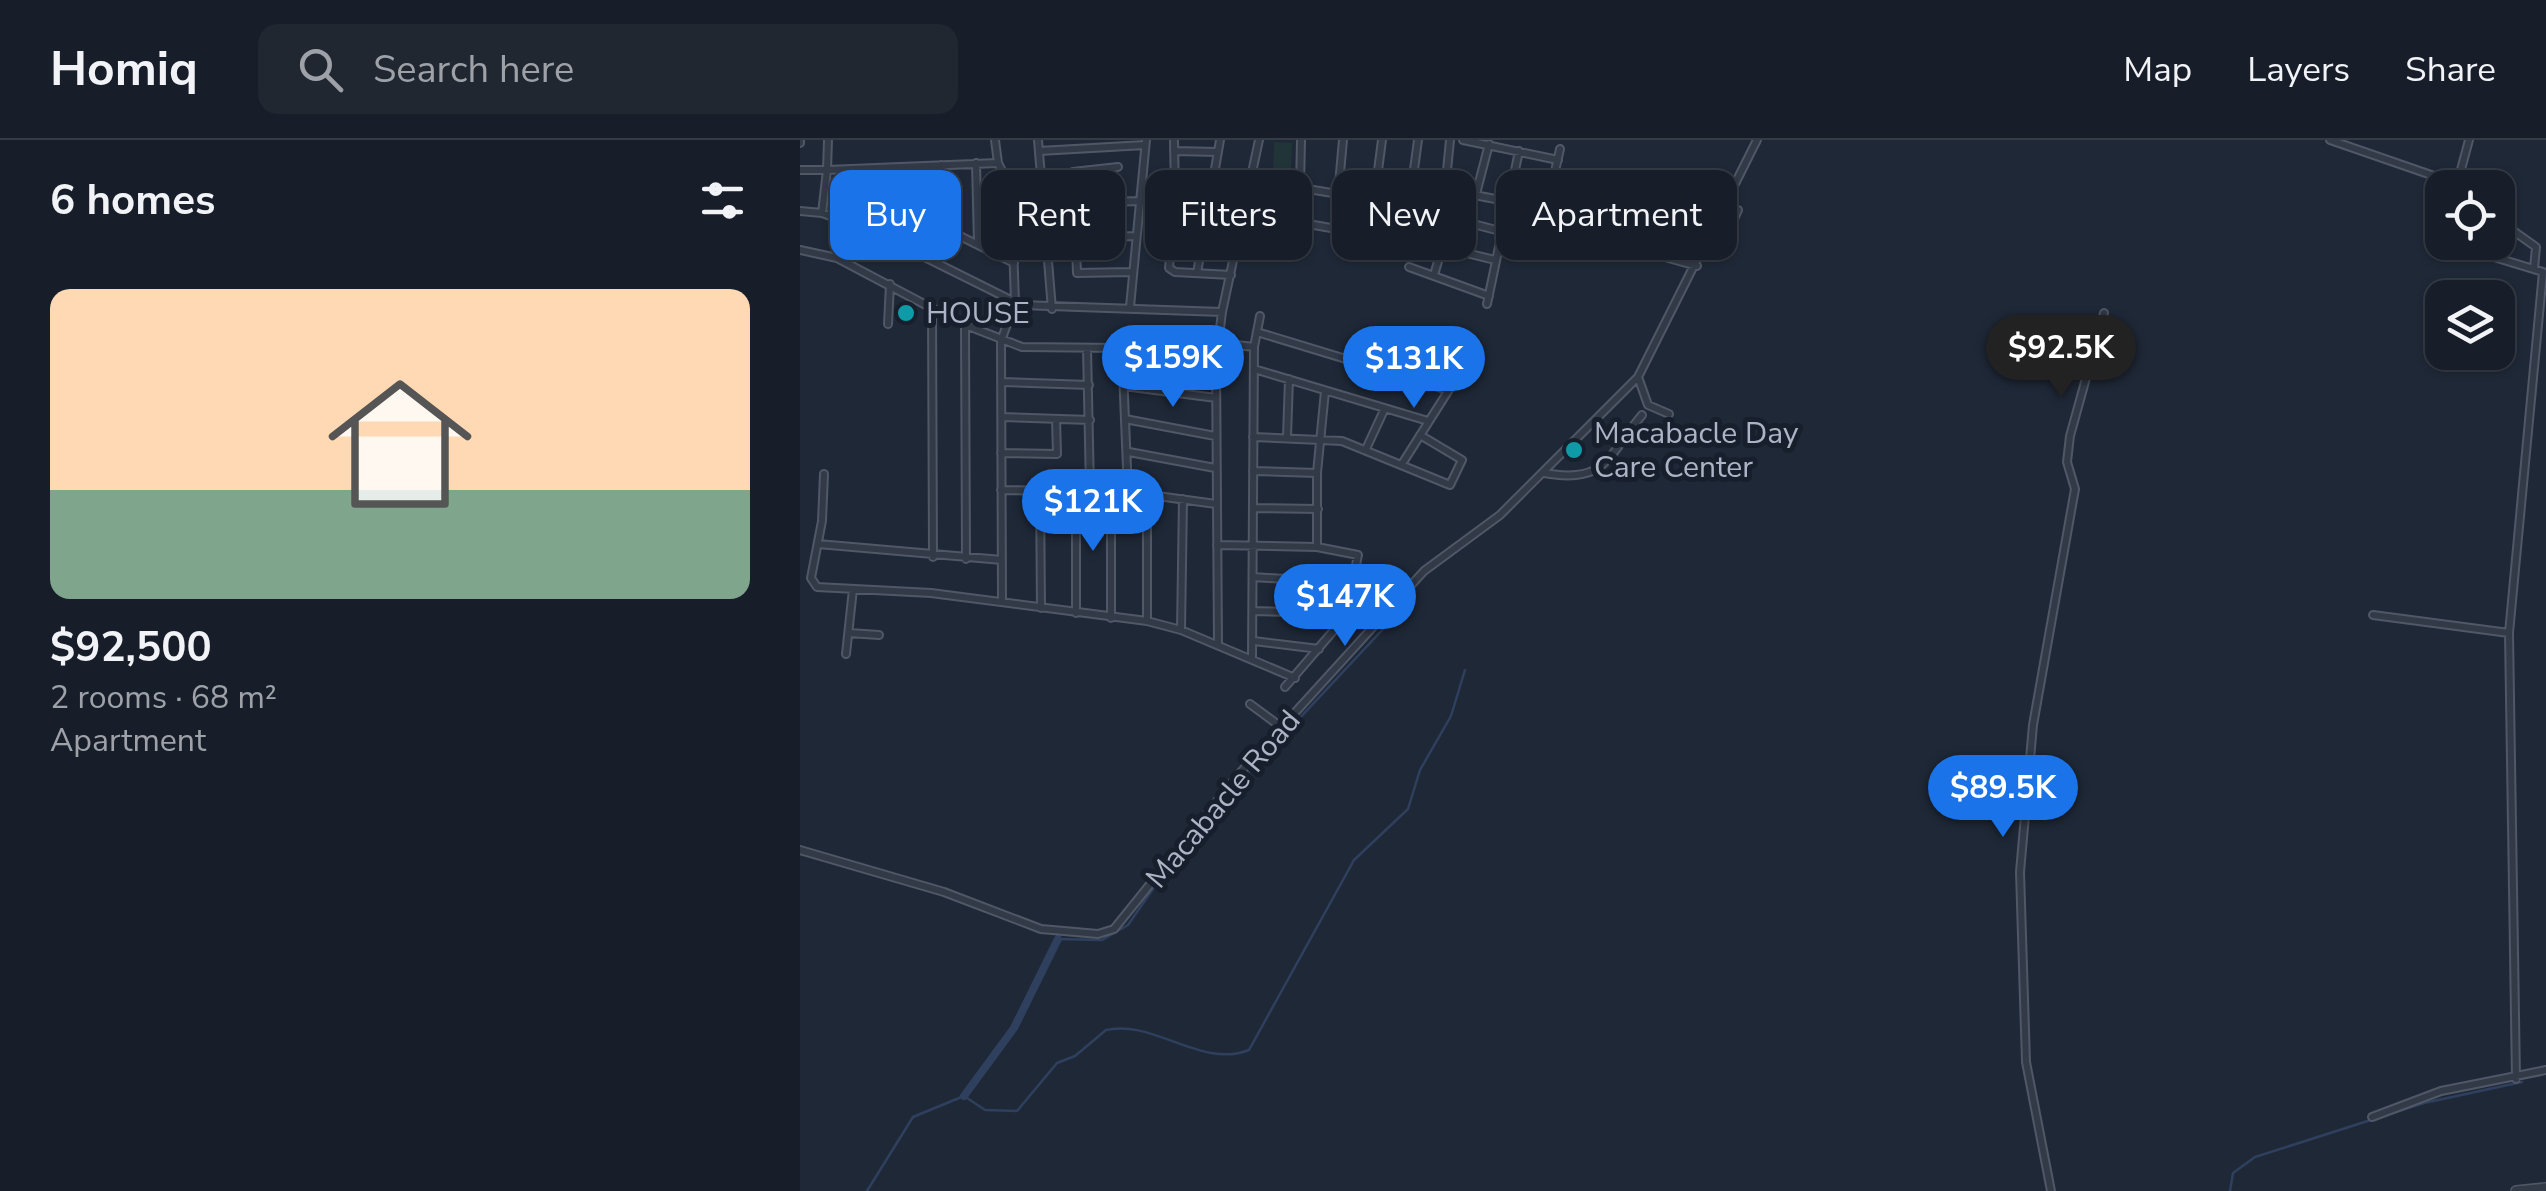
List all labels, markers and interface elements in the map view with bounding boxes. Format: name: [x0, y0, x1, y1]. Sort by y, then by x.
search box: [258, 24, 958, 114]
text: Homiq: [50, 36, 198, 102]
icon: search: [293, 42, 348, 97]
text: Search here: [373, 44, 574, 95]
text: Map: [2123, 46, 2192, 93]
text: Layers: [2247, 46, 2350, 93]
text: Share: [2405, 46, 2496, 93]
chip: Buy: [830, 170, 961, 260]
chip: Rent: [981, 170, 1125, 260]
chip: Filters: [1145, 170, 1312, 260]
chip: New: [1332, 170, 1476, 260]
chip: Apartment: [1496, 170, 1737, 260]
map controls: [2425, 170, 2515, 370]
button: locate: [2425, 170, 2515, 260]
text: 6 homes: [50, 172, 215, 229]
icon: filters: [695, 173, 750, 228]
button: layers: [2425, 280, 2515, 370]
place label: HOUSE: [926, 293, 1030, 334]
marker: HOUSE: [895, 302, 917, 324]
pin: $92.5K: [1980, 315, 2142, 400]
pin: $159K: [1103, 325, 1243, 410]
pin: $131K: [1344, 326, 1484, 411]
text: $92.5K: [2008, 326, 2114, 369]
text: $159K: [1124, 336, 1222, 379]
text: $131K: [1365, 337, 1463, 380]
icon: home: [310, 354, 490, 534]
place label: Macabacle Day Care Center: [1594, 413, 1799, 488]
marker: Macabacle Day Care Center: [1563, 439, 1585, 461]
pin: $121K: [1023, 469, 1163, 554]
text: $121K: [1044, 480, 1142, 523]
pin: $147K: [1275, 564, 1415, 649]
text: $147K: [1296, 575, 1394, 618]
text: $92,500: [50, 619, 212, 676]
text: 2 rooms · 68 m²: [50, 676, 277, 719]
street label: Macabacle Road: [1137, 702, 1310, 897]
text: Apartment: [50, 719, 206, 762]
pin: $89.5K: [1922, 755, 2084, 840]
text: $89.5K: [1950, 766, 2056, 809]

